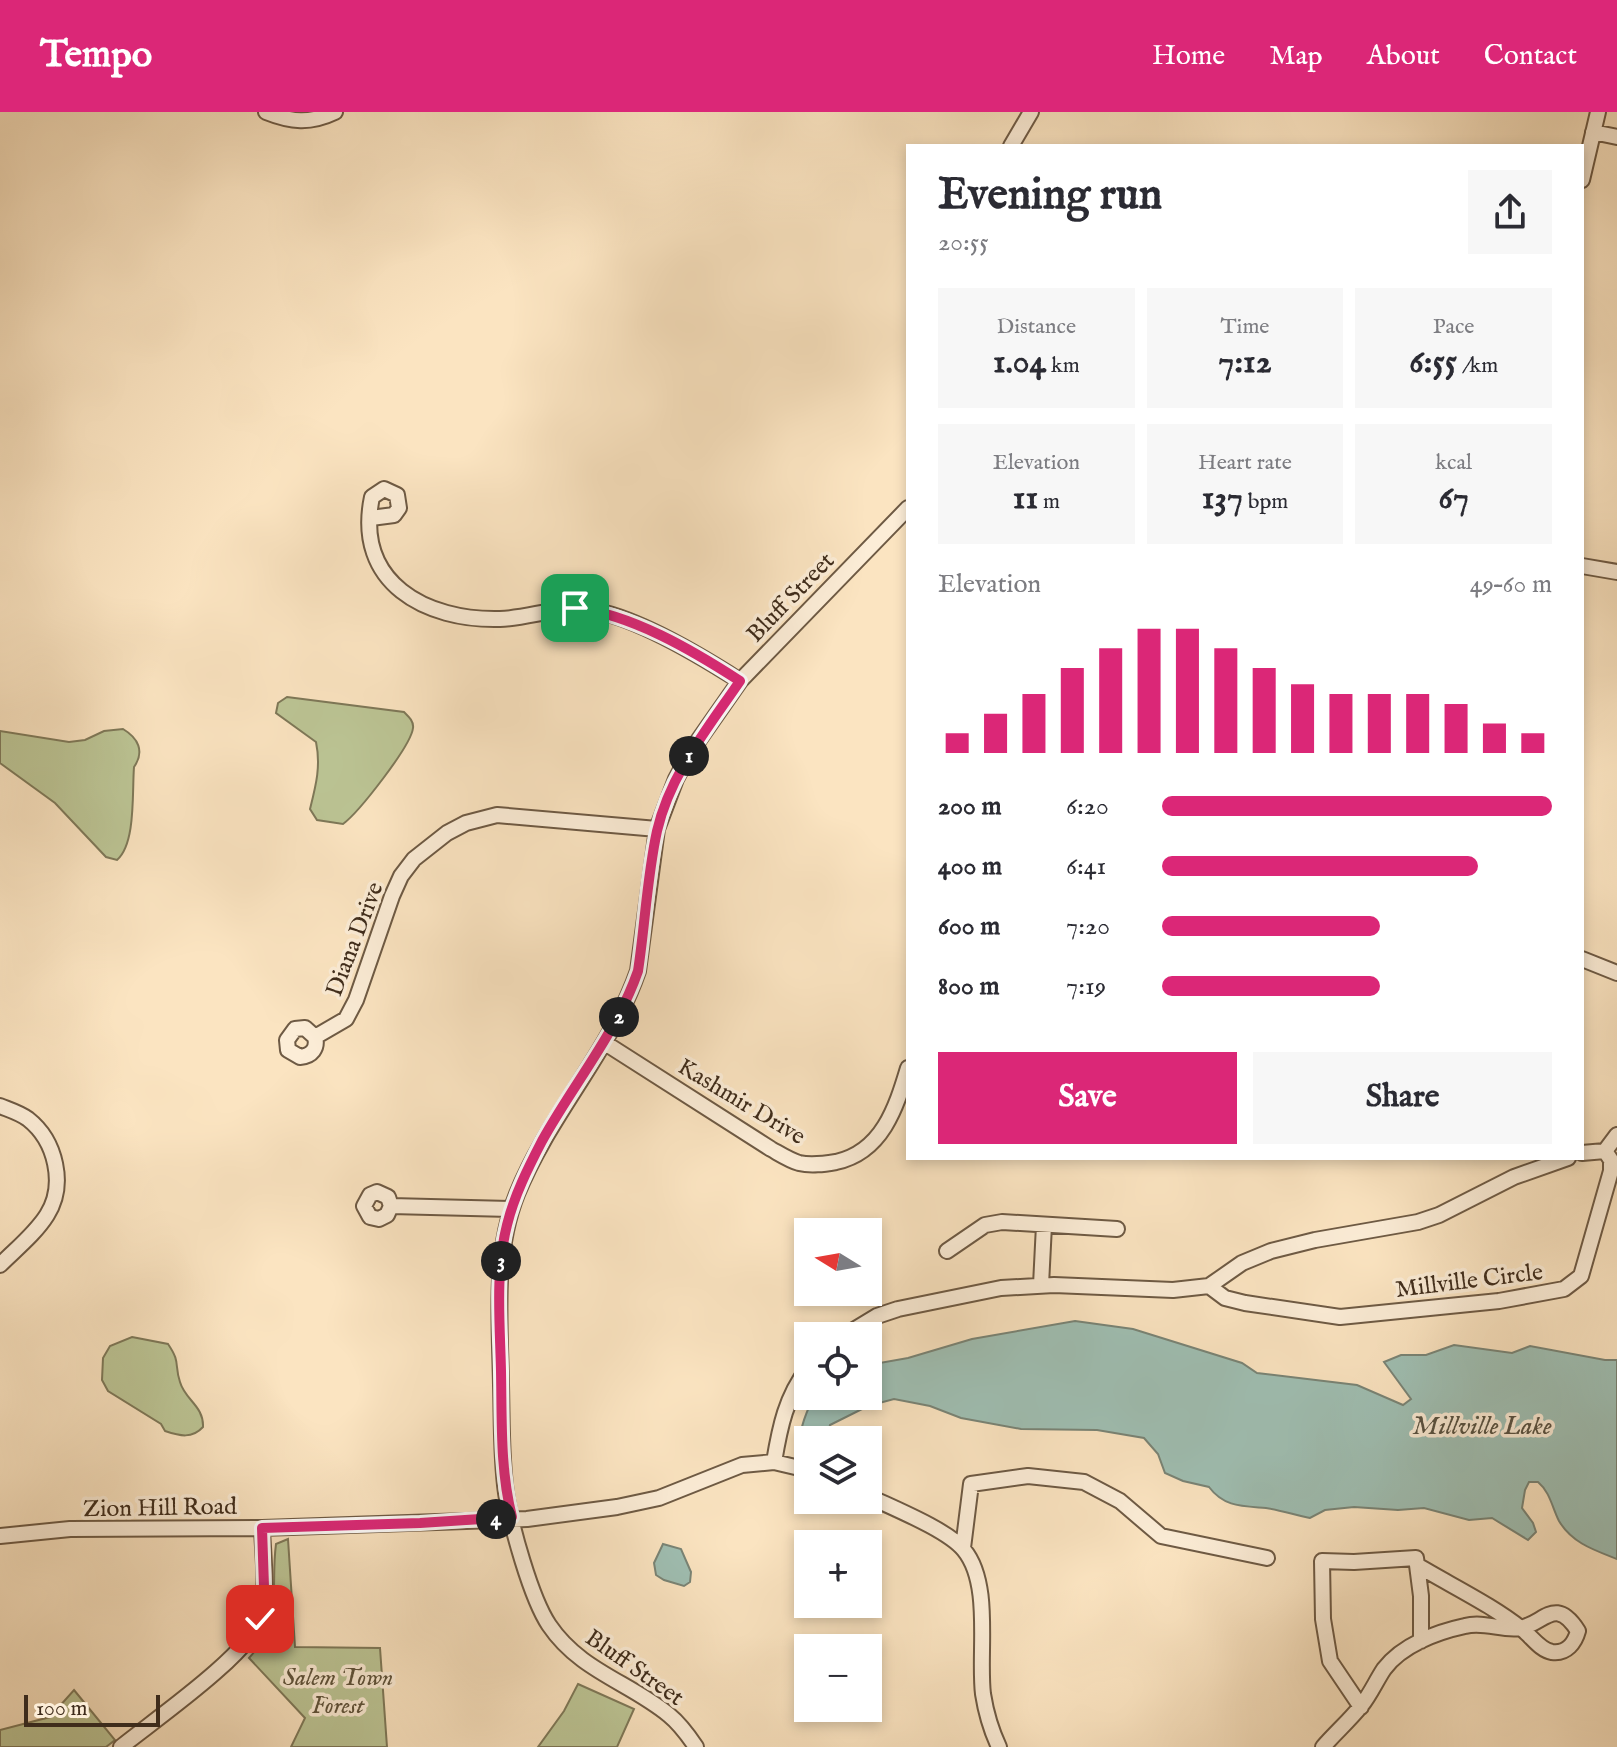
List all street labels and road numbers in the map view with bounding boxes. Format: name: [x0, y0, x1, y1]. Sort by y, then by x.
street label: Bluff Street: [740, 546, 842, 650]
street label: Diana Drive: [319, 878, 391, 1001]
street label: Kashmir Drive: [672, 1052, 811, 1153]
street label: Millville Circle: [1394, 1257, 1545, 1306]
street label: Zion Hill Road: [83, 1492, 237, 1525]
street label: Bluff Street: [579, 1623, 690, 1714]

